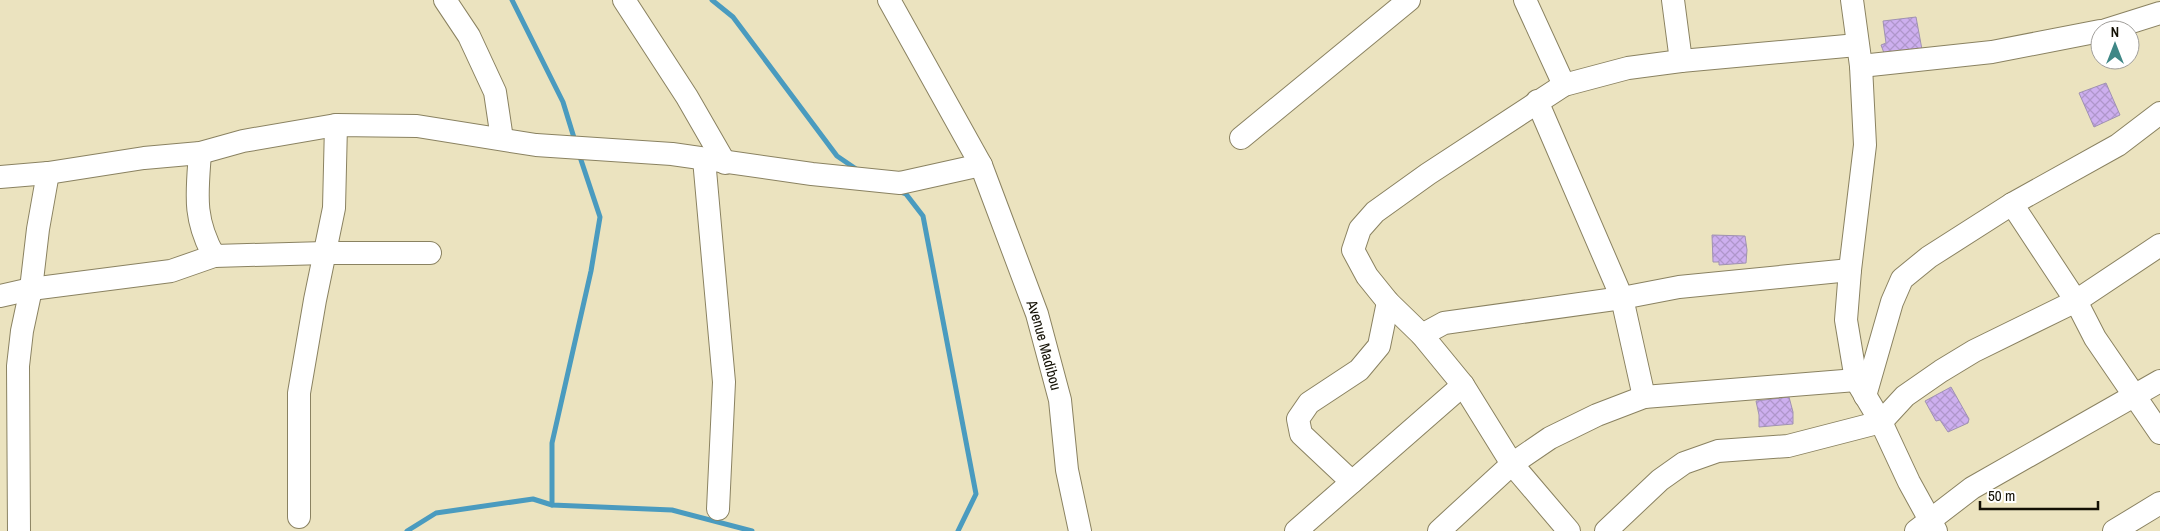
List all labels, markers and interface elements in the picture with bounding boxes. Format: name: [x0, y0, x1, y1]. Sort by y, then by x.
north arrow: [2090, 20, 2140, 70]
text: N: [2111, 23, 2119, 41]
street label: Avenue Madibou: [1022, 296, 1067, 392]
scale bar: [1980, 478, 2098, 510]
text: 50 m: [1988, 485, 2015, 506]

